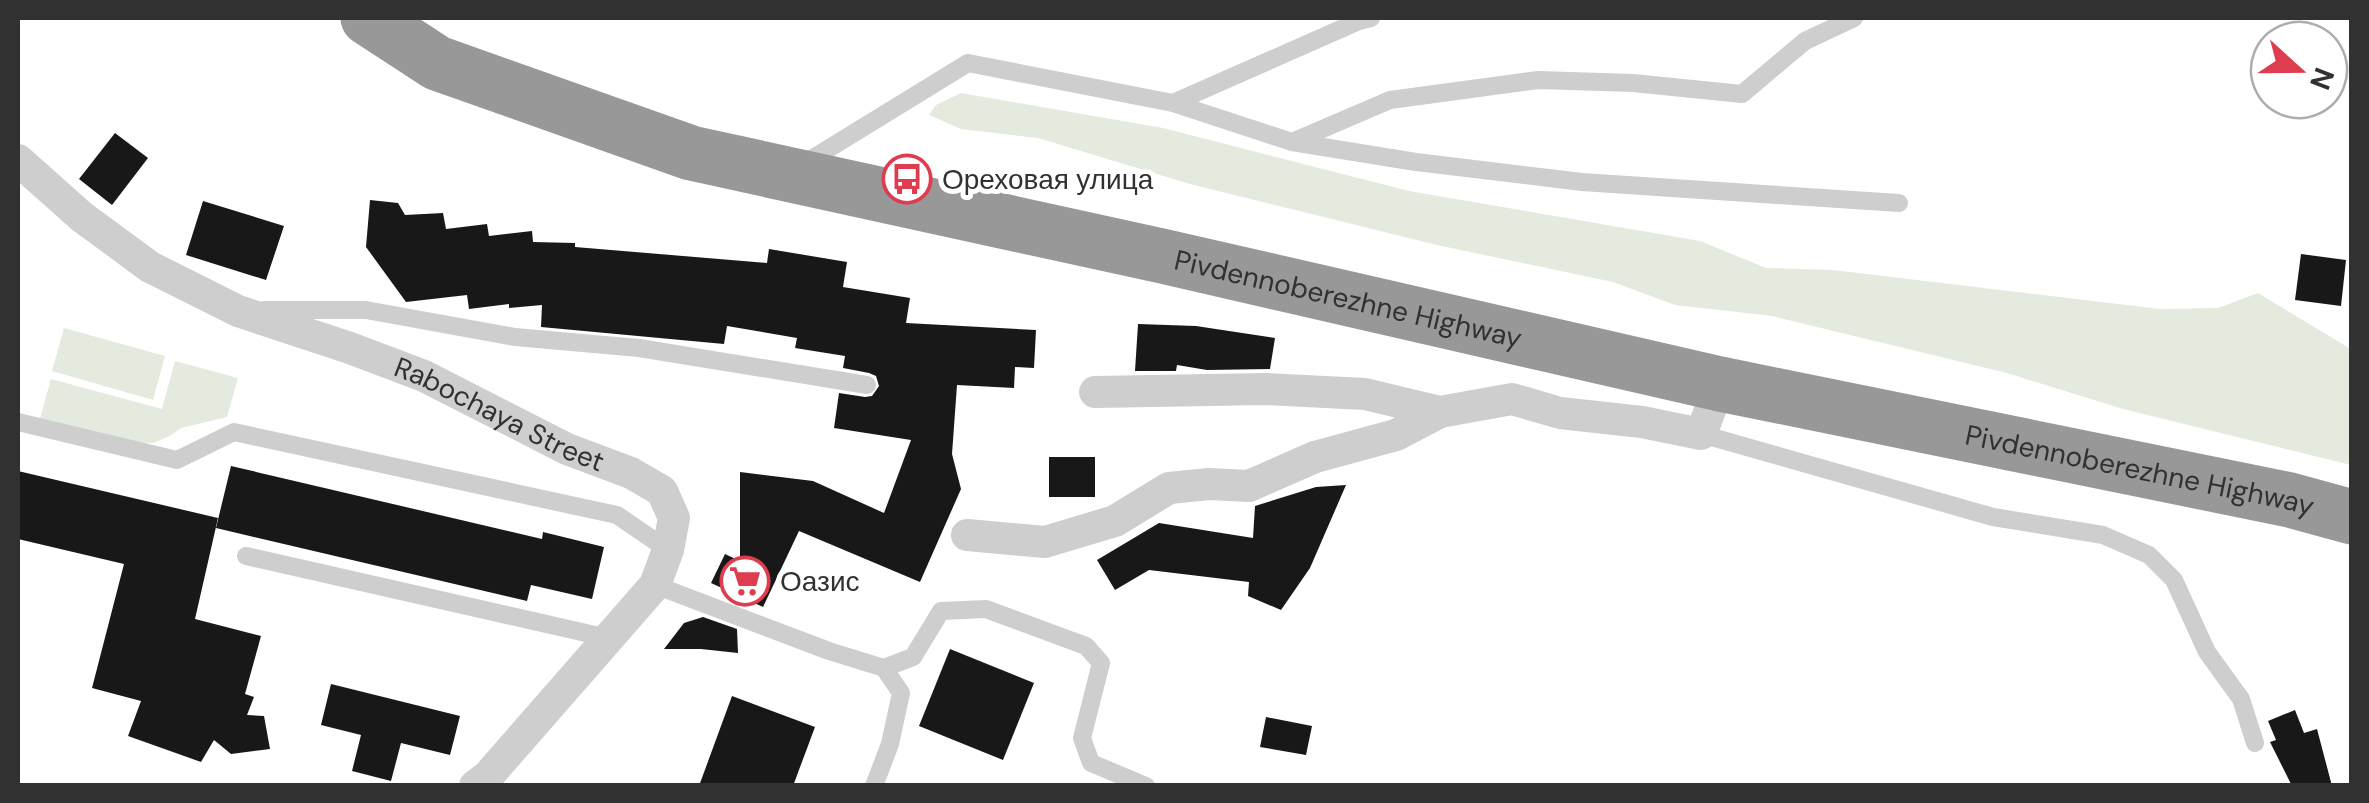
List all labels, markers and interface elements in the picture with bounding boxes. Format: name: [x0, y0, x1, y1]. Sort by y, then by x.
north arrow: [2249, 20, 2349, 120]
text: N: [2301, 63, 2343, 95]
bus stop icon: Ореховая улица: [881, 153, 933, 205]
place label: Ореховая улица: [942, 161, 1154, 198]
street label: Pivdennoberezhne Highway: [1171, 241, 1526, 356]
street label: Rabochaya Street: [389, 348, 610, 480]
street label: Pivdennoberezhne Highway: [1962, 416, 2319, 524]
supermarket icon: Оазис: [719, 555, 771, 607]
place label: Оазис: [780, 563, 860, 600]

